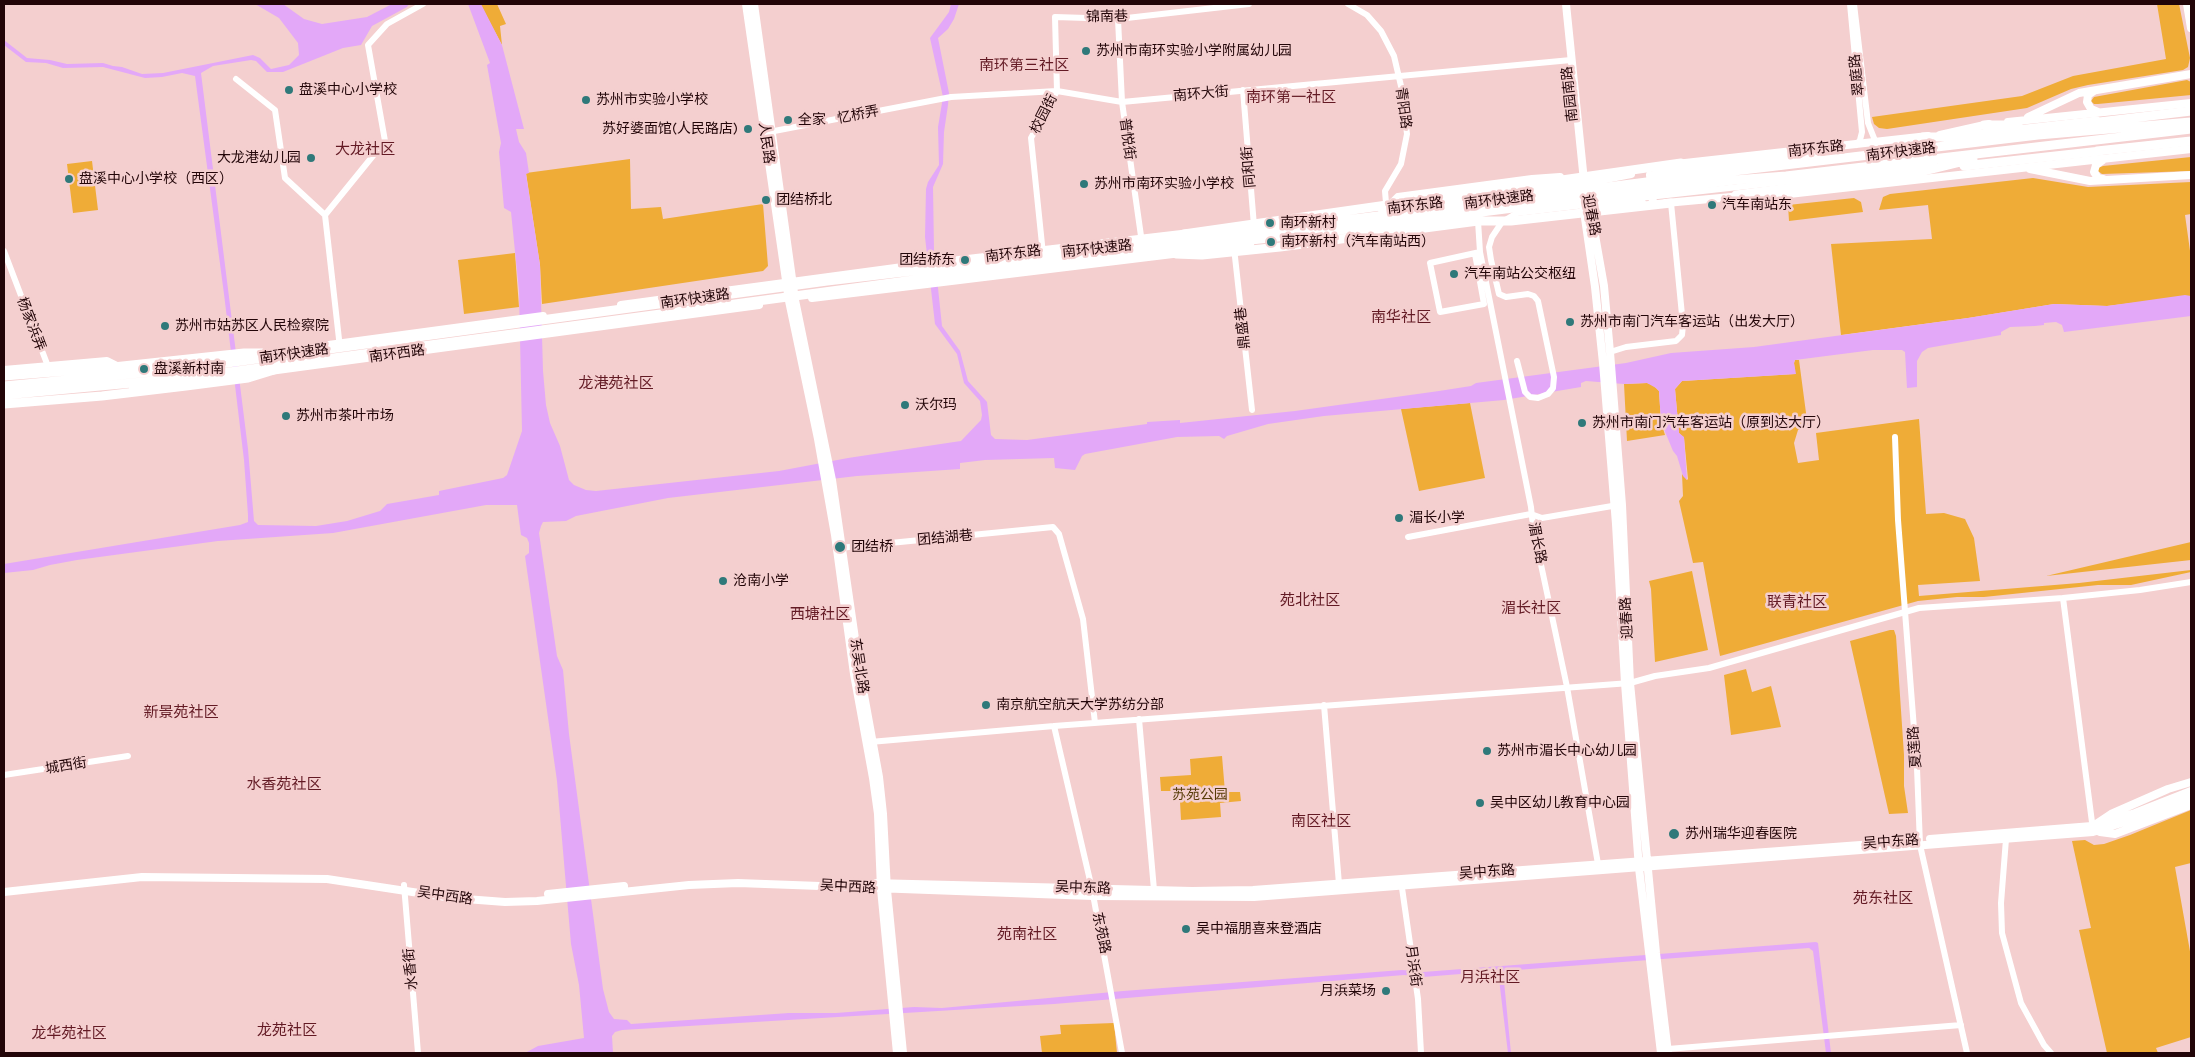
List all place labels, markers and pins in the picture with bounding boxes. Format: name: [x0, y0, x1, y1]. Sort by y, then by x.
place label: 苏州市南环实验小学附属幼儿园: [1096, 43, 1292, 59]
marker: 苏州市南环实验小学附属幼儿园: [1080, 45, 1092, 57]
place label: 盘溪中心小学校: [299, 82, 397, 98]
marker: 盘溪中心小学校: [283, 84, 295, 96]
place label: 苏州市实验小学校: [596, 92, 708, 108]
marker: 苏州市实验小学校: [580, 94, 592, 106]
place label: 全家: [798, 112, 826, 128]
marker: 全家: [782, 114, 794, 126]
place label: 苏好婆面馆(人民路店): [602, 121, 738, 137]
marker: 苏好婆面馆(人民路店): [742, 123, 754, 135]
place label: 大龙港幼儿园: [217, 150, 301, 166]
marker: 大龙港幼儿园: [305, 152, 317, 164]
place label: 盘溪中心小学校（西区）: [79, 171, 233, 187]
marker: 盘溪中心小学校（西区）: [63, 173, 75, 185]
place label: 苏州市南环实验小学校: [1094, 176, 1234, 192]
marker: 苏州市南环实验小学校: [1078, 178, 1090, 190]
place label: 团结桥北: [776, 192, 832, 208]
marker: 团结桥北: [760, 194, 772, 206]
place label: 汽车南站东: [1722, 197, 1792, 213]
marker: 汽车南站东: [1706, 199, 1718, 211]
place label: 南环新村: [1280, 215, 1336, 231]
marker: 南环新村: [1264, 217, 1276, 229]
place label: 南环新村（汽车南站西）: [1281, 234, 1435, 250]
marker: 南环新村（汽车南站西）: [1265, 236, 1277, 248]
place label: 团结桥东: [899, 252, 955, 268]
marker: 团结桥东: [959, 254, 971, 266]
place label: 汽车南站公交枢纽: [1464, 266, 1576, 282]
marker: 汽车南站公交枢纽: [1448, 268, 1460, 280]
place label: 苏州市南门汽车客运站（出发大厅）: [1580, 314, 1804, 330]
marker: 苏州市南门汽车客运站（出发大厅）: [1564, 316, 1576, 328]
place label: 苏州市姑苏区人民检察院: [175, 318, 329, 334]
marker: 苏州市姑苏区人民检察院: [159, 320, 171, 332]
place label: 盘溪新村南: [154, 361, 224, 377]
marker: 盘溪新村南: [138, 363, 150, 375]
place label: 沃尔玛: [915, 397, 957, 413]
marker: 沃尔玛: [899, 399, 911, 411]
place label: 苏州市茶叶市场: [296, 408, 394, 424]
marker: 苏州市茶叶市场: [280, 410, 292, 422]
place label: 苏州市南门汽车客运站（原到达大厅）: [1592, 415, 1830, 431]
marker: 苏州市南门汽车客运站（原到达大厅）: [1576, 417, 1588, 429]
place label: 湄长小学: [1409, 510, 1465, 526]
marker: 湄长小学: [1393, 512, 1405, 524]
place label: 团结桥: [851, 539, 893, 555]
marker: 团结桥: [833, 540, 847, 554]
place label: 沧南小学: [733, 573, 789, 589]
marker: 沧南小学: [717, 575, 729, 587]
place label: 南京航空航天大学苏纺分部: [996, 697, 1164, 713]
marker: 南京航空航天大学苏纺分部: [980, 699, 992, 711]
place label: 苏州市湄长中心幼儿园: [1497, 743, 1637, 759]
marker: 苏州市湄长中心幼儿园: [1481, 745, 1493, 757]
place label: 吴中区幼儿教育中心园: [1490, 795, 1630, 811]
marker: 吴中区幼儿教育中心园: [1474, 797, 1486, 809]
place label: 苏州瑞华迎春医院: [1685, 826, 1797, 842]
marker: 苏州瑞华迎春医院: [1667, 827, 1681, 841]
place label: 吴中福朋喜来登酒店: [1196, 921, 1322, 937]
marker: 吴中福朋喜来登酒店: [1180, 923, 1192, 935]
place label: 月浜菜场: [1320, 983, 1376, 999]
marker: 月浜菜场: [1380, 985, 1392, 997]

